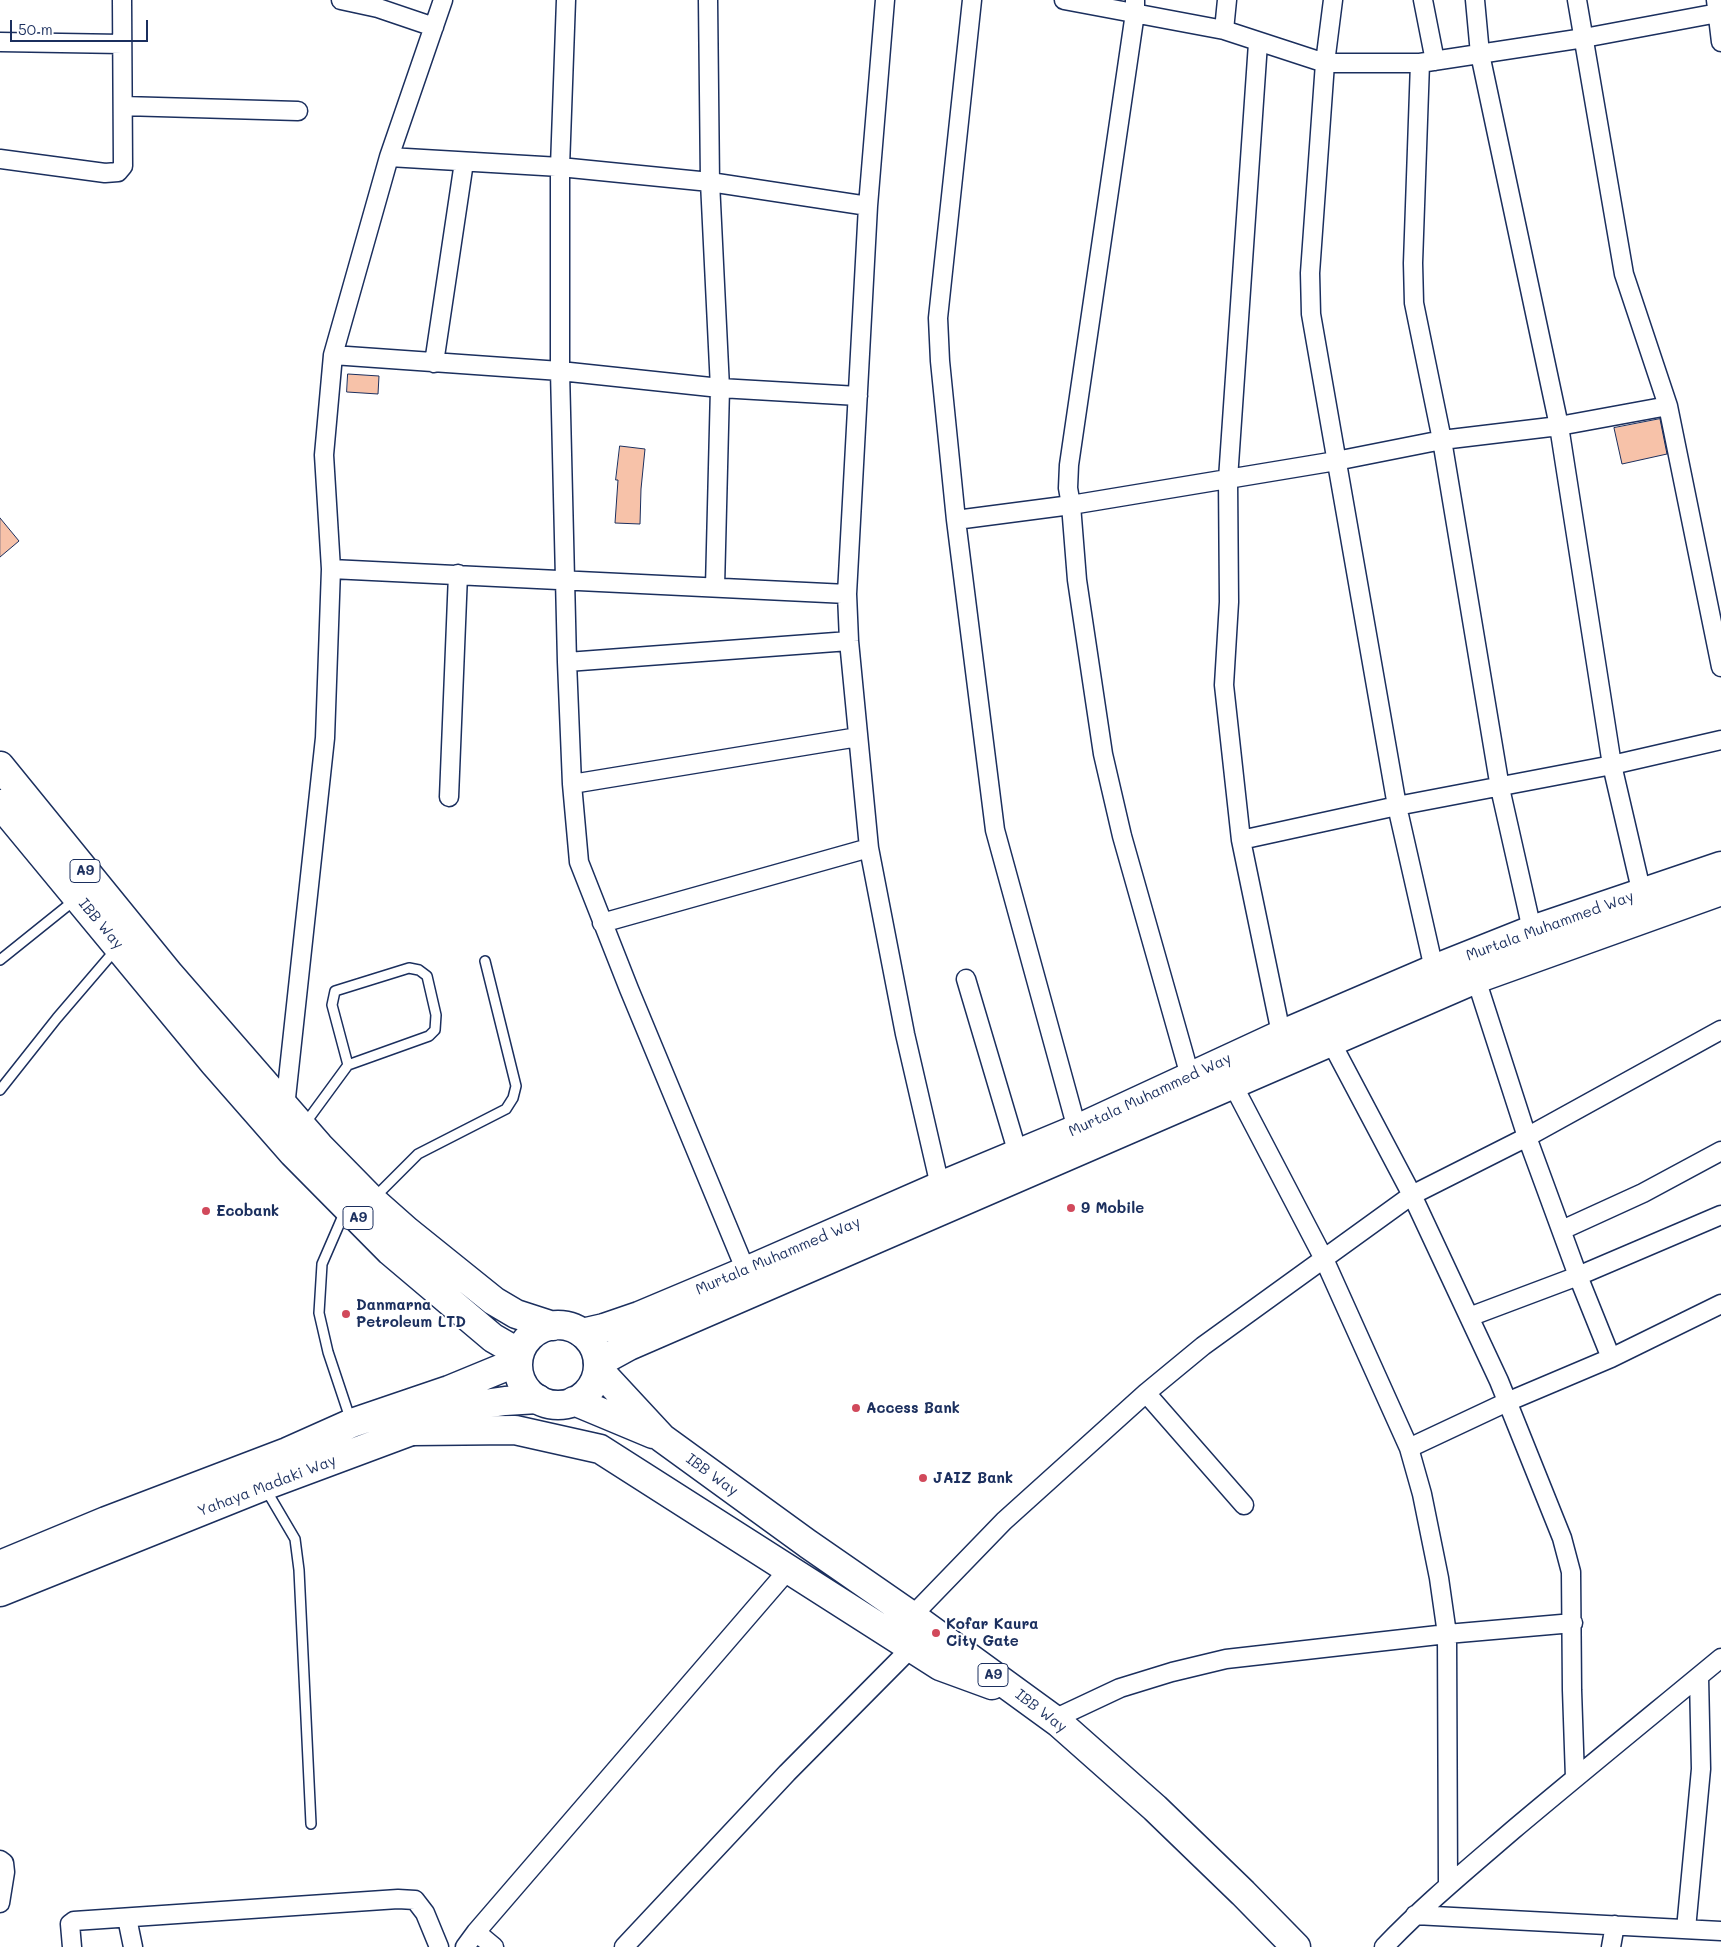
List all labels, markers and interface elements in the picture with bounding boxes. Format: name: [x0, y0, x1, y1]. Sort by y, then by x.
scale bar: [12, 10, 150, 42]
text: 50 m: [18, 19, 53, 39]
road number: A9: [70, 859, 100, 882]
street label: Murtala Muhammed Way: [1464, 887, 1636, 965]
street label: IBB Way: [75, 895, 127, 953]
street label: Murtala Muhammed Way: [1066, 1049, 1234, 1141]
place label: 9 Mobile: [1081, 1199, 1144, 1217]
place label: Ecobank: [216, 1202, 279, 1220]
marker: 9 Mobile: [1065, 1202, 1077, 1214]
marker: Ecobank: [200, 1205, 212, 1217]
road number: A9: [343, 1206, 373, 1230]
street label: Murtala Muhammed Way: [693, 1213, 863, 1299]
place label: Danmarna Petroleum LTD: [356, 1296, 466, 1331]
marker: Danmarna Petroleum LTD: [340, 1308, 352, 1320]
place label: Access Bank: [866, 1399, 960, 1417]
marker: Access Bank: [850, 1402, 862, 1414]
street label: IBB Way: [682, 1450, 742, 1500]
street label: Yahaya Madaki Way: [195, 1451, 339, 1521]
place label: JAIZ Bank: [933, 1469, 1013, 1487]
marker: JAIZ Bank: [917, 1472, 929, 1484]
place label: Kofar Kaura City Gate: [946, 1615, 1039, 1650]
marker: Kofar Kaura City Gate: [930, 1627, 942, 1639]
road number: A9: [978, 1664, 1008, 1686]
street label: IBB Way: [1011, 1686, 1071, 1736]

